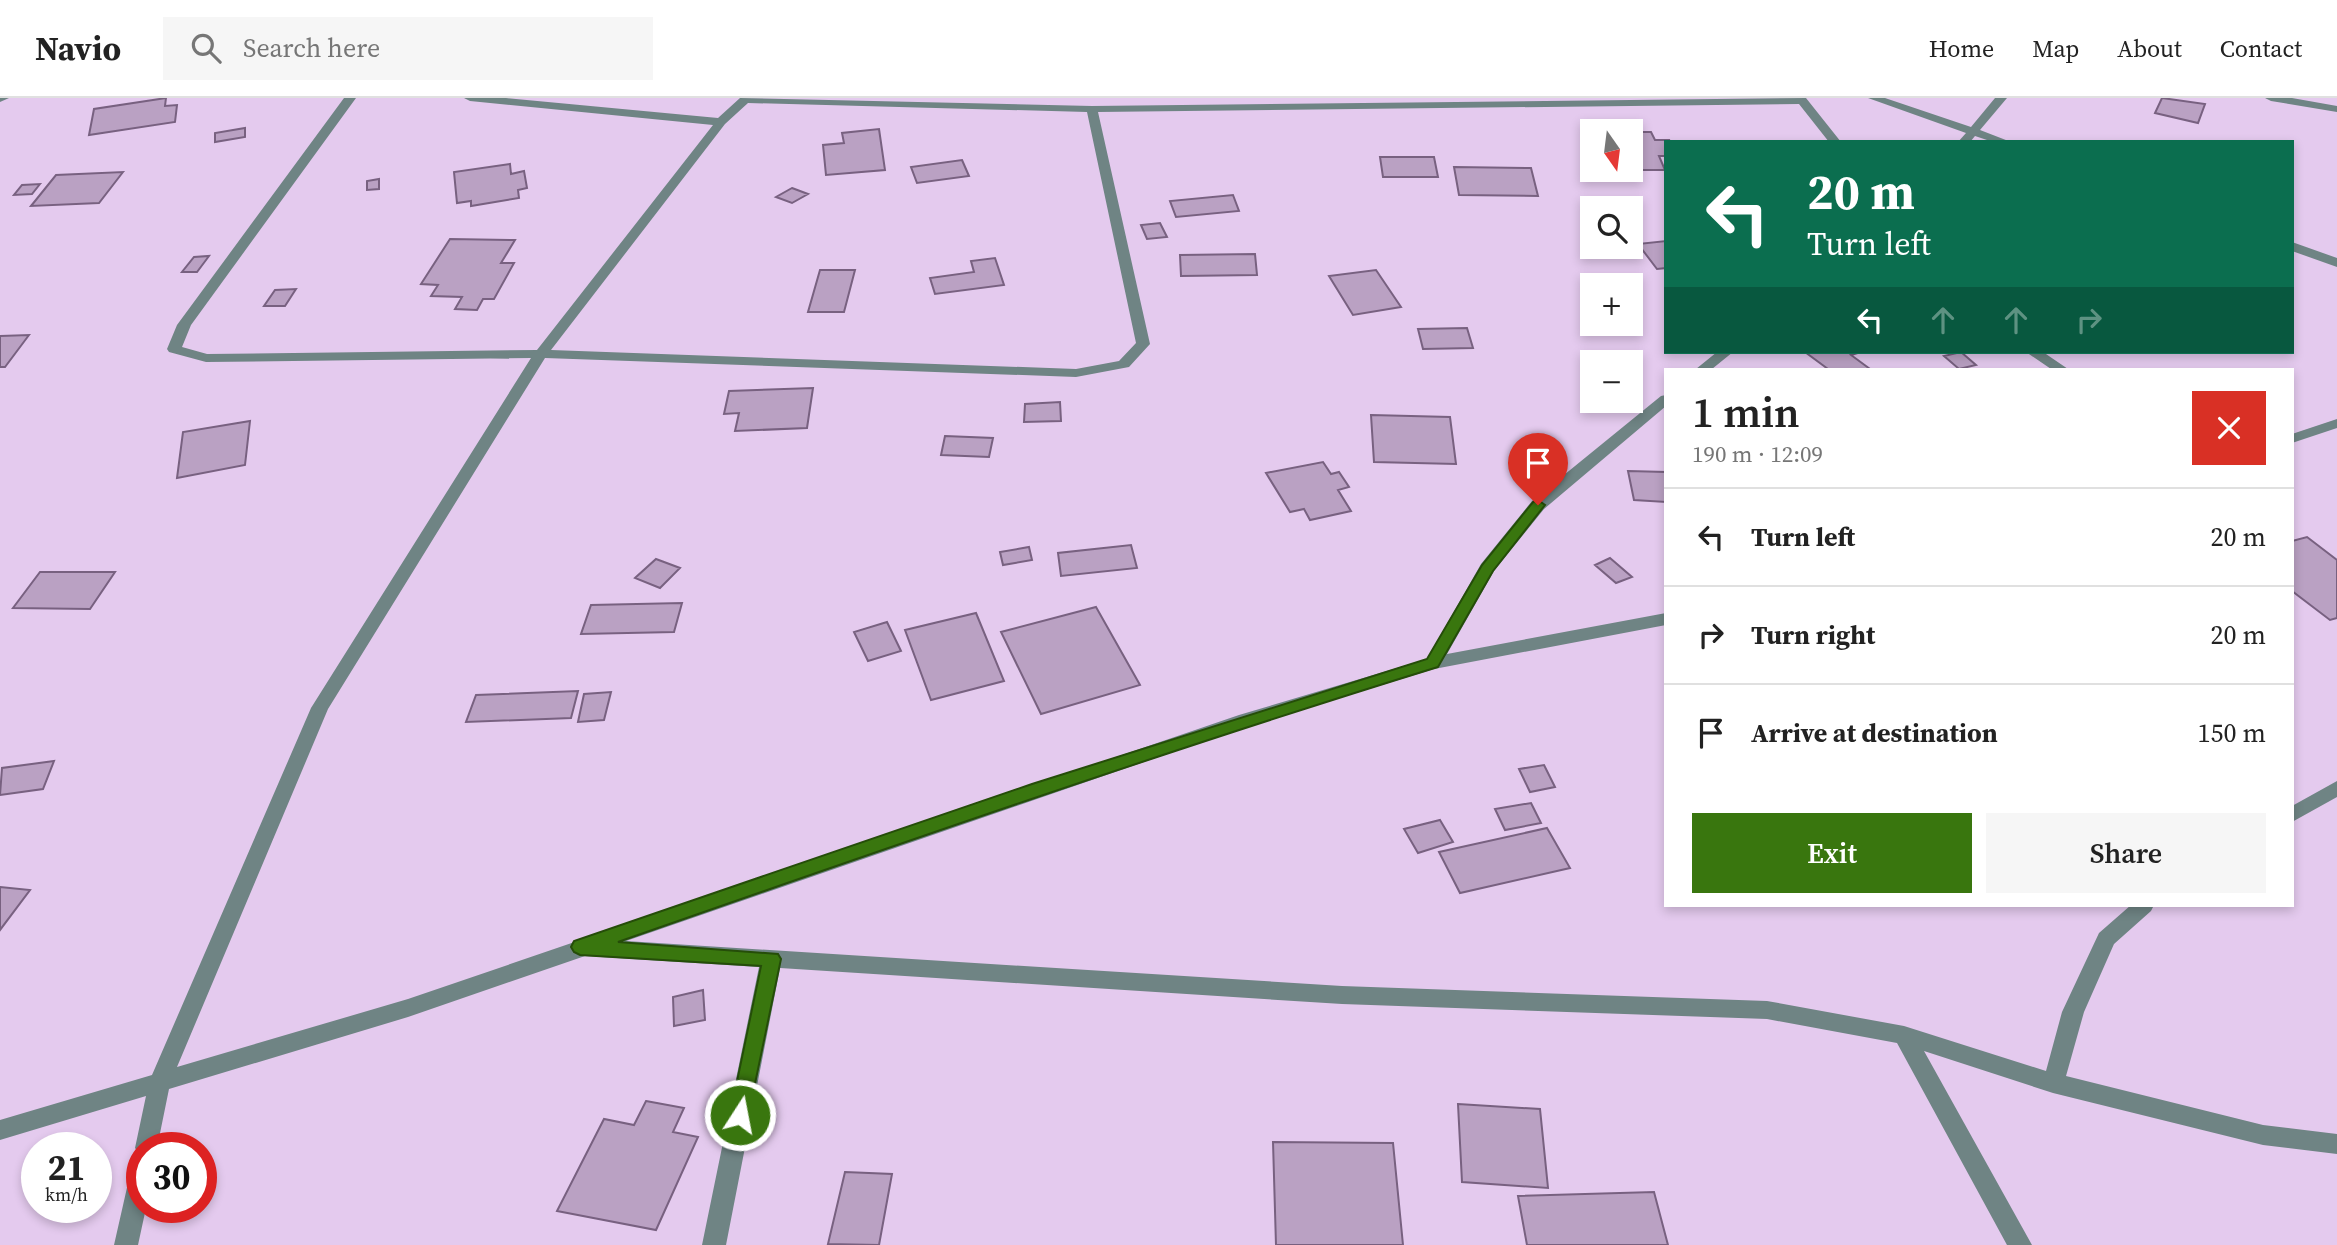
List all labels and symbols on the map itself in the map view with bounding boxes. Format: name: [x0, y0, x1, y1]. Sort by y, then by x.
north arrow: [1580, 119, 1643, 182]
pin: [1508, 433, 1568, 505]
position arrow: [703, 1078, 777, 1152]
speed limit sign: 30: [126, 1132, 217, 1223]

